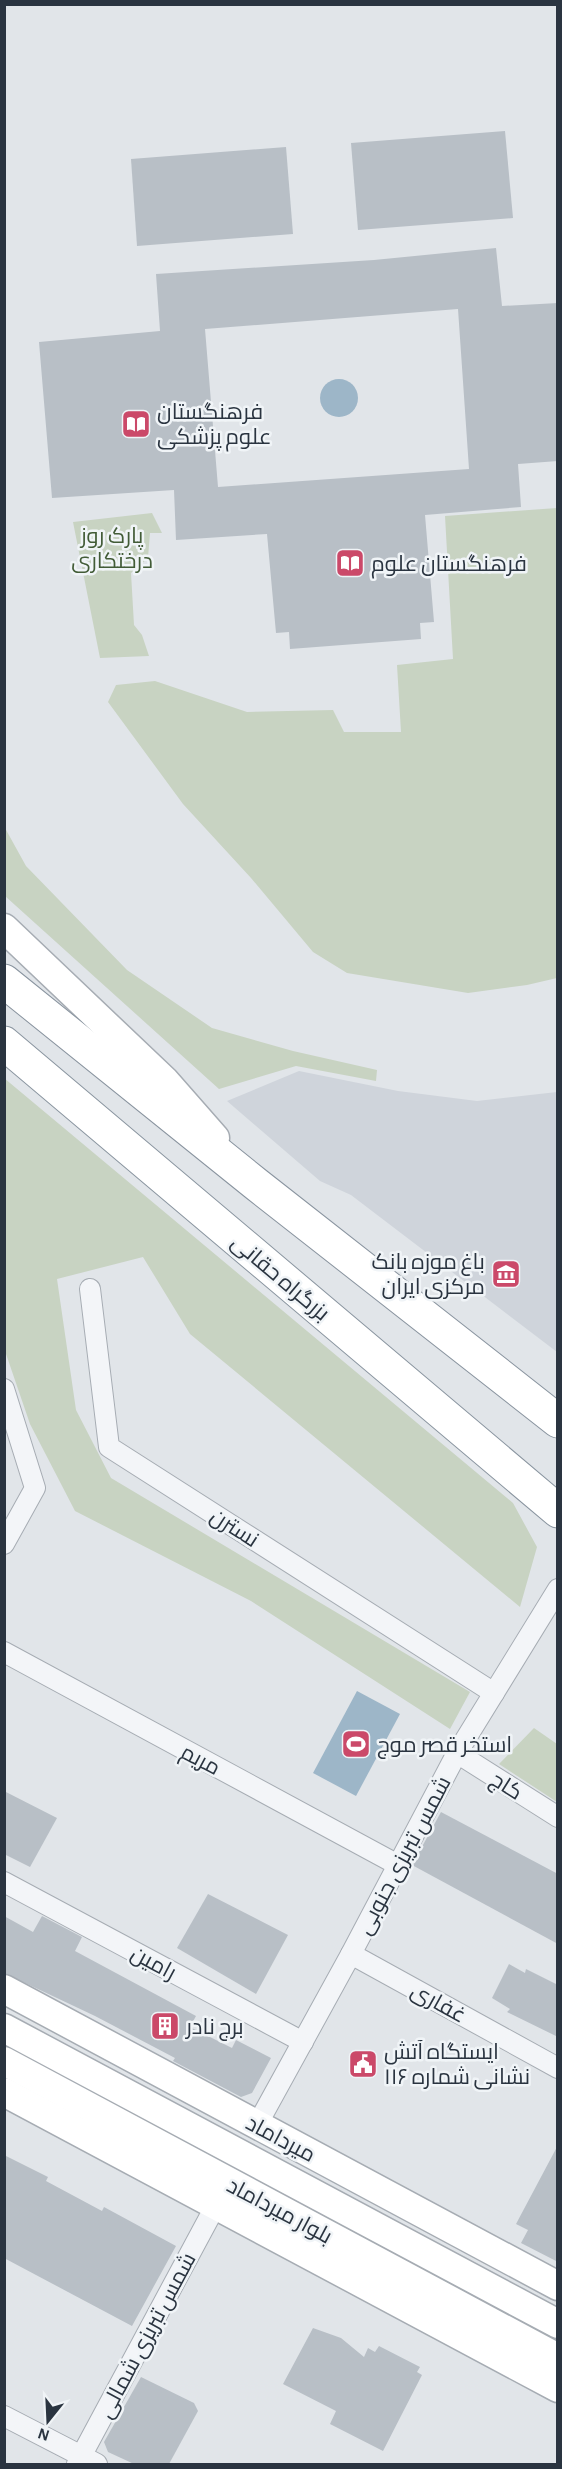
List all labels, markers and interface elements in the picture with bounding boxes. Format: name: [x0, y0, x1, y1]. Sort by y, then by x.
place label: فرهنگستان علوم پزشکی: [157, 401, 272, 452]
library icon: فرهنگستان علوم پزشکی: [120, 408, 152, 440]
park label: پارک روز درختکاری: [71, 525, 153, 573]
library icon: فرهنگستان علوم: [334, 547, 366, 579]
place label: فرهنگستان علوم: [371, 553, 527, 579]
street label: بزرگراه حقانی: [226, 1231, 333, 1326]
place label: باغ موزه بانک مرکزی ایران: [372, 1251, 485, 1299]
museum icon: باغ موزه بانک مرکزی ایران: [490, 1258, 522, 1290]
street label: نسترن: [206, 1504, 262, 1552]
sports icon: استخر قصر موج: [340, 1728, 372, 1760]
place label: استخر قصر موج: [377, 1734, 512, 1759]
street label: مریم: [175, 1741, 224, 1783]
street label: کاج: [485, 1768, 526, 1806]
street label: شمس تبریزی جنوبی: [353, 1773, 457, 1939]
street label: رامین: [126, 1942, 180, 1986]
street label: غفارى: [407, 1979, 470, 2028]
building icon: برج نادر: [149, 2010, 181, 2042]
place label: برج نادر: [184, 2016, 244, 2041]
place label: ایستگاه آتش نشانی شماره ۱۱۶: [384, 2039, 530, 2090]
public building icon: ایستگاه آتش نشانی شماره ۱۱۶: [347, 2048, 379, 2080]
street label: میرداماد: [242, 2112, 319, 2167]
street label: بلوار میرداماد: [223, 2174, 336, 2249]
street label: شمس تبریزی شمالی: [94, 2249, 202, 2423]
north arrow: [18, 2391, 78, 2451]
text: N: [36, 2425, 51, 2444]

